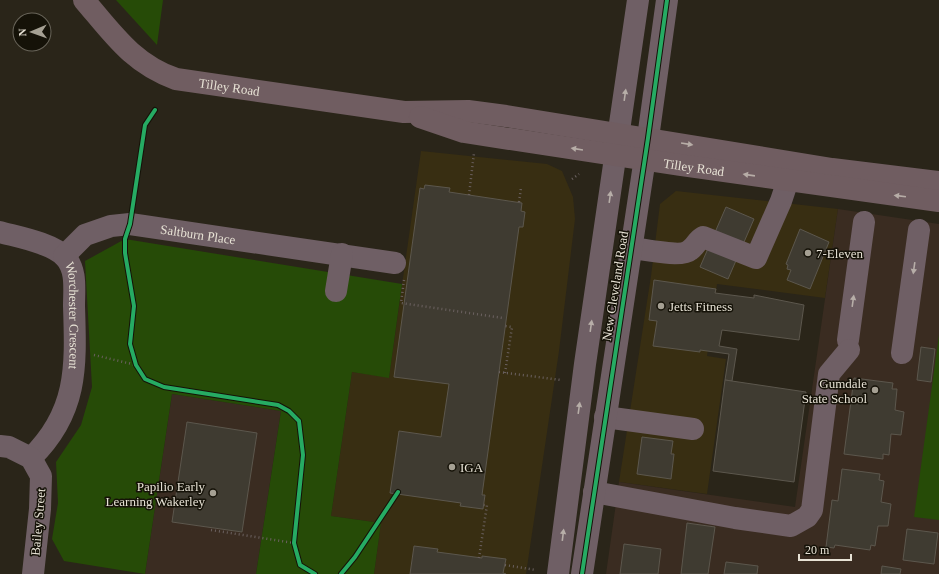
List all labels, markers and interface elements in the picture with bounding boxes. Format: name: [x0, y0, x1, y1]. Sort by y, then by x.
north arrow: [12, 12, 52, 52]
text: N: [16, 28, 28, 37]
street label: Tilley Road: [198, 75, 261, 99]
one-way arrow: [622, 89, 628, 101]
one-way arrow: [681, 141, 693, 147]
one-way arrow: [571, 146, 584, 152]
street label: Tilley Road: [662, 155, 726, 179]
one-way arrow: [743, 172, 756, 178]
one-way arrow: [607, 191, 613, 203]
one-way arrow: [894, 193, 906, 199]
street label: Saltburn Place: [159, 221, 237, 247]
street label: New Cleveland Road: [599, 229, 631, 342]
place label: 7-Eleven: [816, 246, 863, 261]
marker: 7-Eleven: [803, 248, 813, 258]
street label: Worchester Crescent: [62, 260, 82, 370]
one-way arrow: [910, 262, 917, 274]
one-way arrow: [850, 295, 857, 307]
place label: Jetts Fitness: [669, 299, 732, 314]
marker: Jetts Fitness: [656, 301, 666, 311]
one-way arrow: [588, 320, 594, 332]
place label: Gumdale State School: [802, 376, 867, 406]
marker: Gumdale State School: [870, 385, 880, 395]
one-way arrow: [576, 402, 582, 414]
place label: IGA: [460, 460, 484, 475]
marker: IGA: [447, 462, 457, 472]
place label: Papilio Early Learning Wakerley: [106, 479, 205, 509]
street label: Bailey Street: [28, 487, 48, 556]
marker: Papilio Early Learning Wakerley: [208, 488, 218, 498]
one-way arrow: [560, 529, 566, 541]
scale bar: [799, 536, 851, 562]
text: 20 m: [805, 543, 830, 557]

